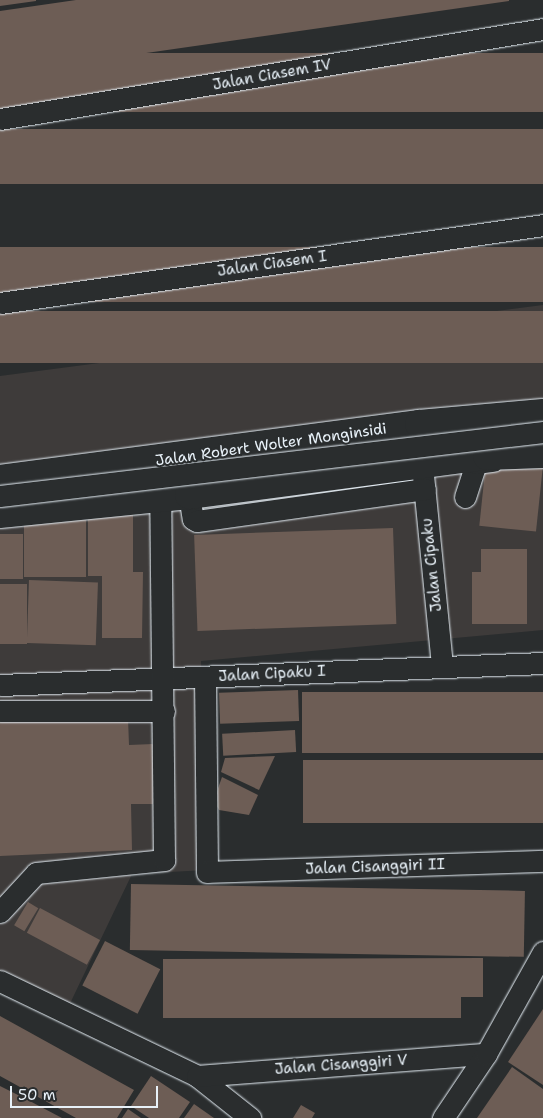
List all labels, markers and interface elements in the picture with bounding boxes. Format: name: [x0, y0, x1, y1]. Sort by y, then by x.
street label: Jalan Ciasem IV: [211, 56, 333, 94]
street label: Jalan Ciasem I: [216, 247, 328, 281]
street label: Jalan Robert Wolter Monginsidi: [154, 420, 388, 470]
street label: Jalan Cipaku: [418, 517, 446, 613]
street label: Jalan Cipaku I: [218, 662, 326, 686]
street label: Jalan Cisanggiri II: [305, 856, 445, 878]
street label: Jalan Cisanggiri V: [274, 1051, 408, 1079]
scale bar: [12, 1076, 160, 1108]
text: 50 m: [18, 1085, 56, 1105]

